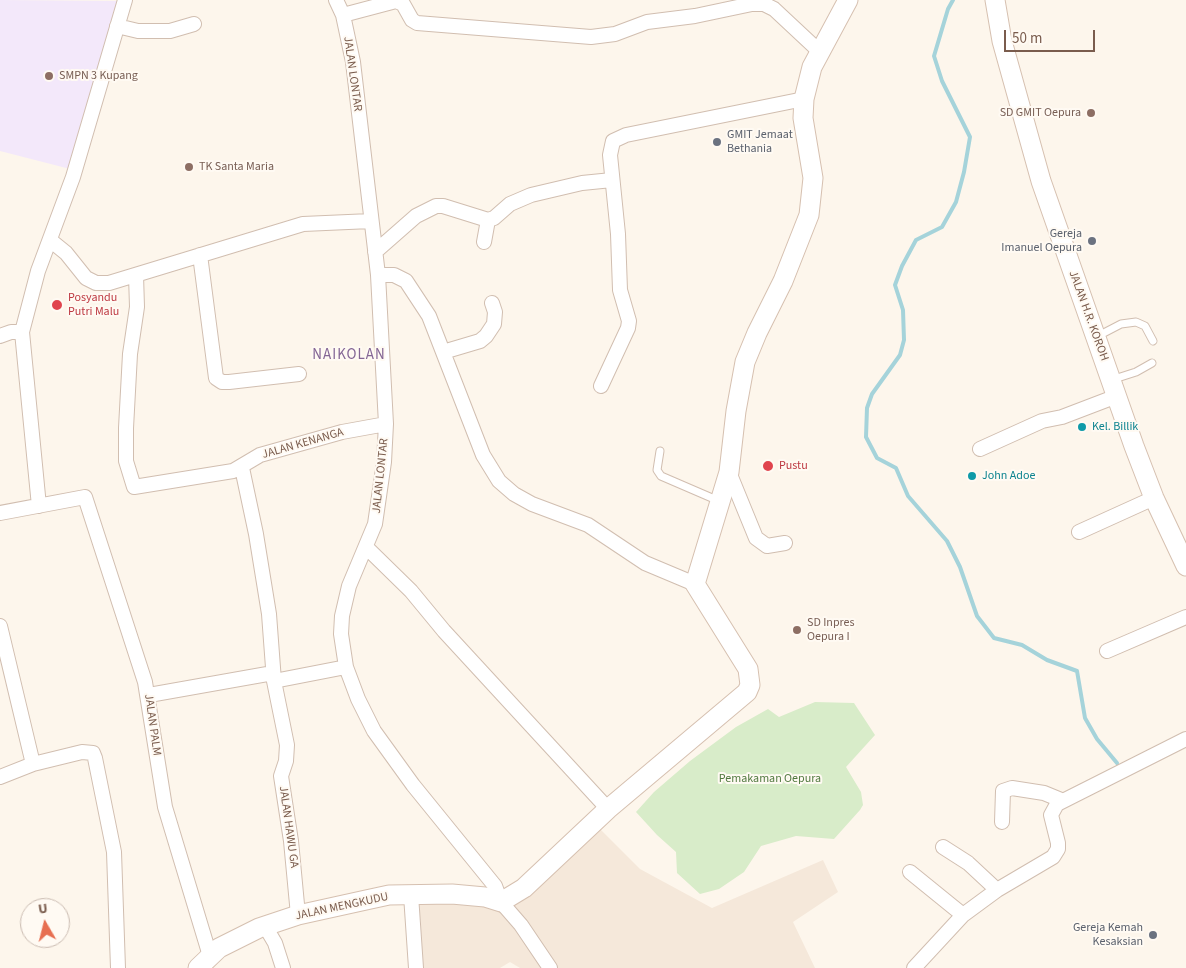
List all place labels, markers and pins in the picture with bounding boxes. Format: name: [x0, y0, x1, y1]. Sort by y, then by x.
place label: SMPN 3 Kupang: [59, 69, 138, 83]
marker: SMPN 3 Kupang: [43, 70, 55, 82]
place label: SD GMIT Oepura: [1000, 106, 1081, 120]
marker: SD GMIT Oepura: [1085, 107, 1097, 119]
place label: GMIT Jemaat Bethania: [727, 128, 793, 156]
marker: GMIT Jemaat Bethania: [711, 136, 723, 148]
place label: TK Santa Maria: [199, 160, 274, 174]
marker: TK Santa Maria: [183, 161, 195, 173]
place label: Gereja Imanuel Oepura: [1001, 227, 1082, 255]
marker: Gereja Imanuel Oepura: [1086, 235, 1098, 247]
place label: Posyandu Putri Malu: [68, 291, 119, 319]
marker: Posyandu Putri Malu: [50, 298, 64, 312]
place label: Kel. Billik: [1092, 420, 1138, 434]
marker: Kel. Billik: [1076, 421, 1088, 433]
marker: Pustu: [761, 459, 775, 473]
place label: Pustu: [779, 459, 808, 473]
place label: John Adoe: [982, 469, 1035, 483]
marker: John Adoe: [966, 470, 978, 482]
place label: SD Inpres Oepura I: [807, 616, 855, 644]
marker: SD Inpres Oepura I: [791, 624, 803, 636]
place label: Gereja Kemah Kesaksian: [1073, 921, 1143, 949]
marker: Gereja Kemah Kesaksian: [1147, 929, 1159, 941]

